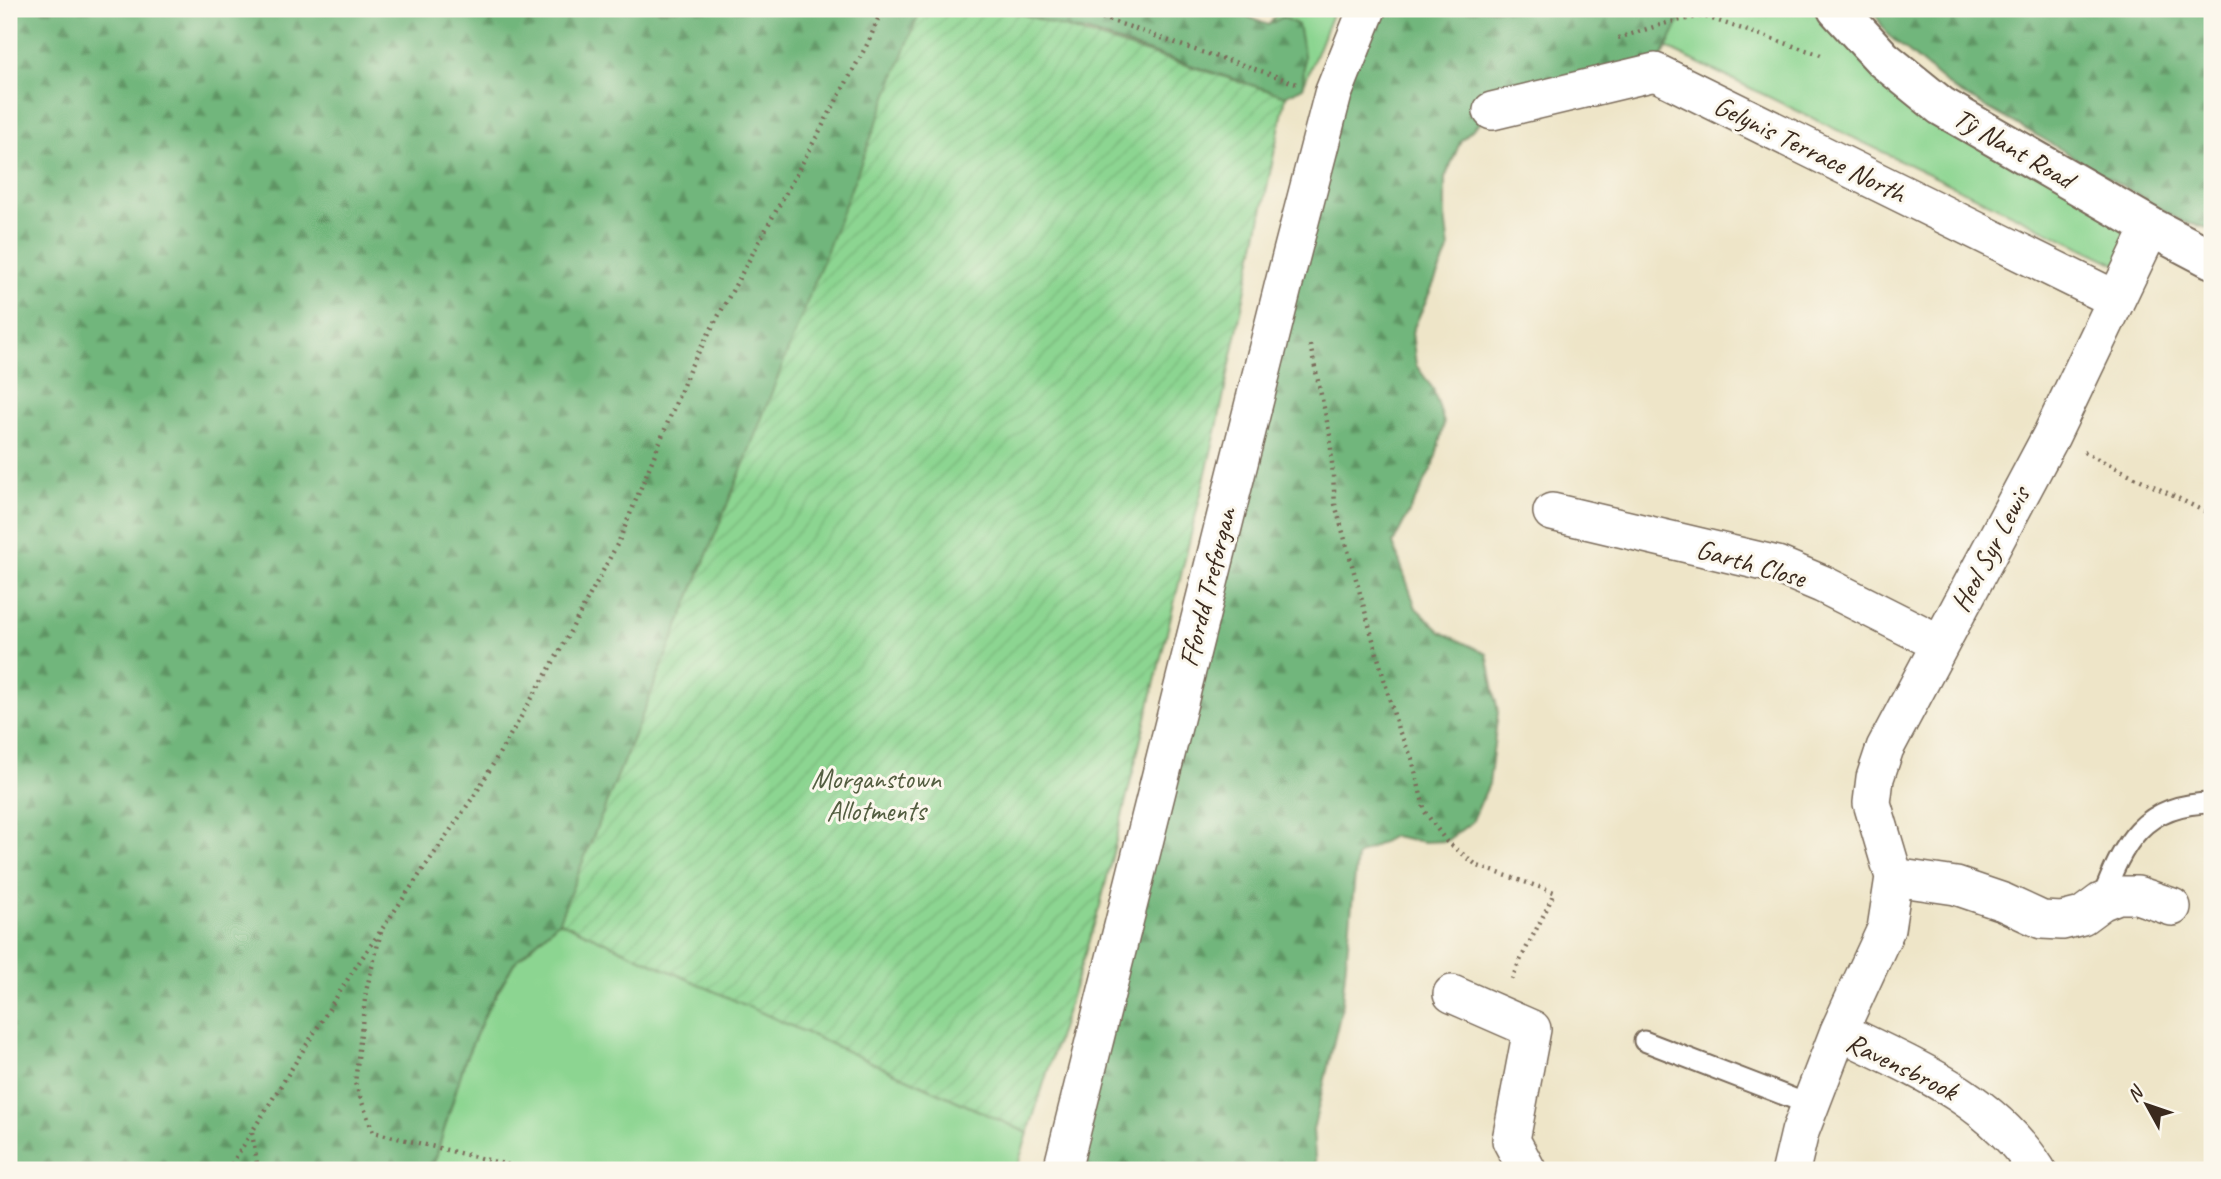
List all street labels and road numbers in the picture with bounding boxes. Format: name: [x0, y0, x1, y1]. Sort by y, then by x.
street label: Gelynis Terrace North: [1708, 87, 1913, 211]
street label: Tŷ Nant Road: [1948, 100, 2084, 198]
street label: Heol Syr Lewis: [1942, 478, 2039, 618]
street label: Ffordd Treforgan: [1170, 503, 1244, 670]
street label: Garth Close: [1693, 531, 1811, 596]
street label: Ravensbrook: [1841, 1024, 1965, 1109]

